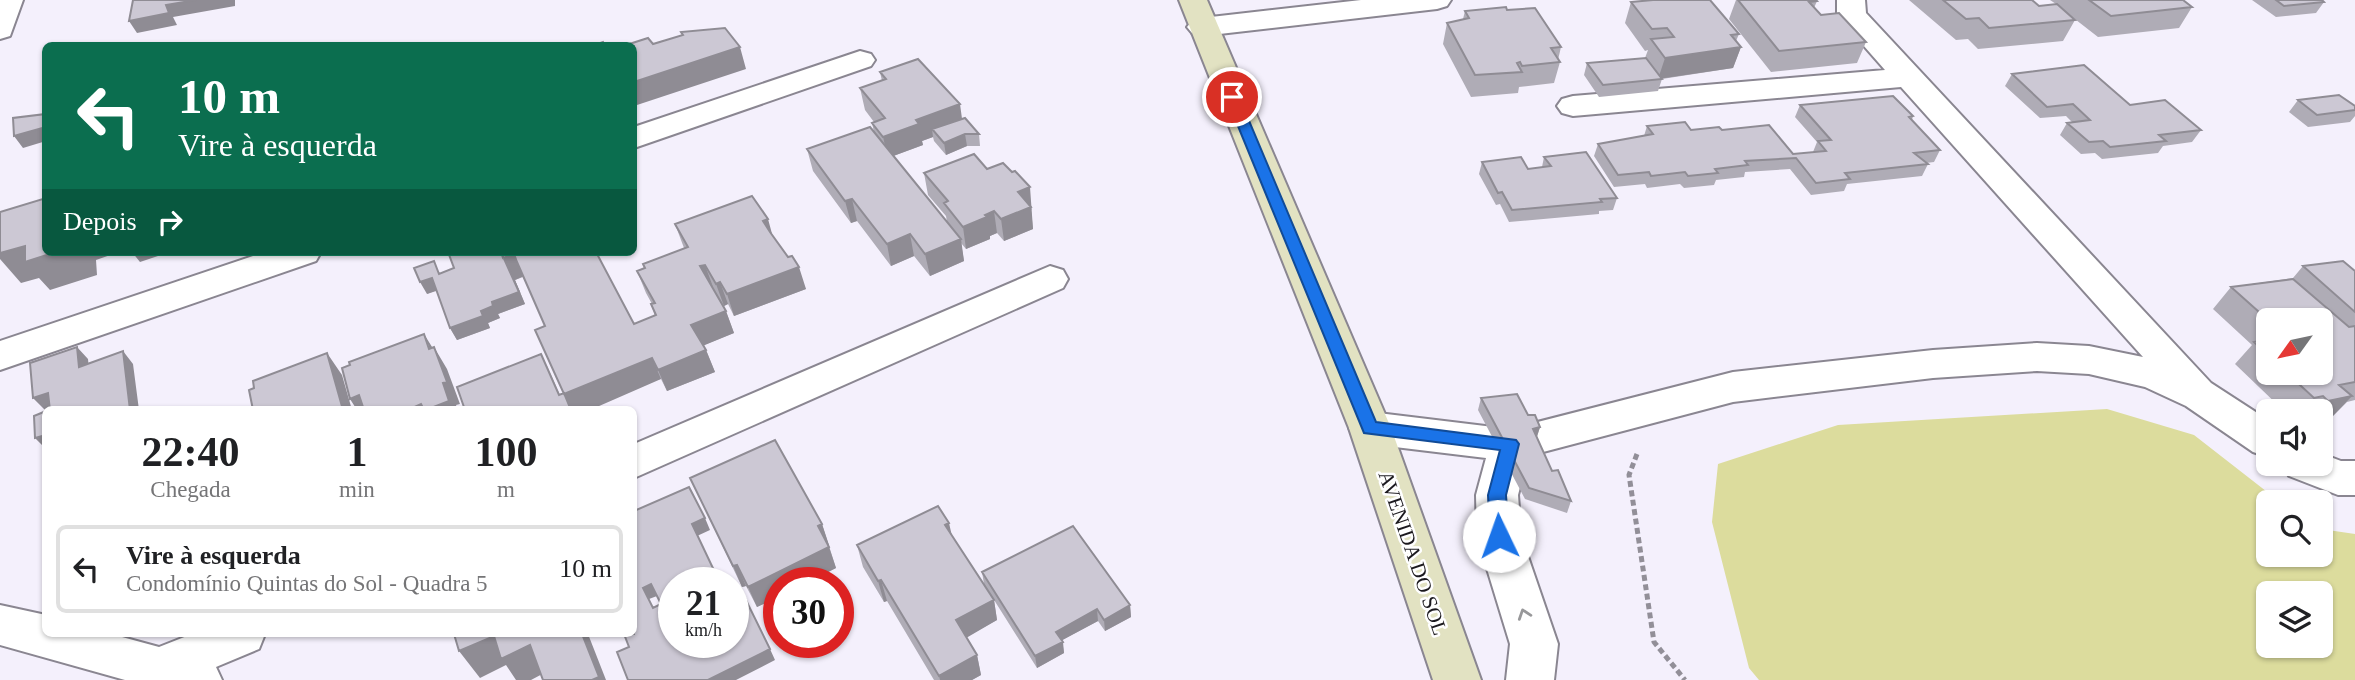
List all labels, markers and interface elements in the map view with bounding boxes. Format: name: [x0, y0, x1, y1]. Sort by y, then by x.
pin: [1202, 67, 1262, 127]
text: 10 m: [178, 69, 280, 124]
icon: left: [63, 70, 154, 161]
icon: arrive: [1213, 78, 1251, 116]
text: Vire à esquerda: [178, 127, 377, 163]
icon: right: [151, 203, 189, 241]
text: Depois: [63, 207, 137, 236]
north arrow: [2256, 308, 2333, 385]
map controls: [2256, 308, 2333, 658]
button: sound: [2256, 399, 2333, 476]
text: 22:40: [142, 429, 240, 475]
text: 1: [346, 429, 367, 475]
text: 100: [474, 429, 537, 475]
street label: AVENIDA DO SOL: [1374, 468, 1452, 638]
text: Chegada: [150, 477, 231, 502]
text: min: [339, 477, 375, 502]
text: m: [497, 477, 515, 502]
button: search: [2256, 490, 2333, 567]
position arrow: [1462, 499, 1536, 573]
text: Vire à esquerda: [126, 541, 301, 570]
icon: left: [67, 550, 105, 588]
text: 10 m: [559, 554, 612, 583]
speed limit sign: 30: [763, 567, 854, 658]
text: Condomínio Quintas do Sol - Quadra 5: [126, 571, 488, 596]
button: layers: [2256, 581, 2333, 658]
text: 21: [686, 584, 721, 623]
one-way arrow: [1518, 608, 1532, 620]
text: km/h: [685, 620, 722, 640]

